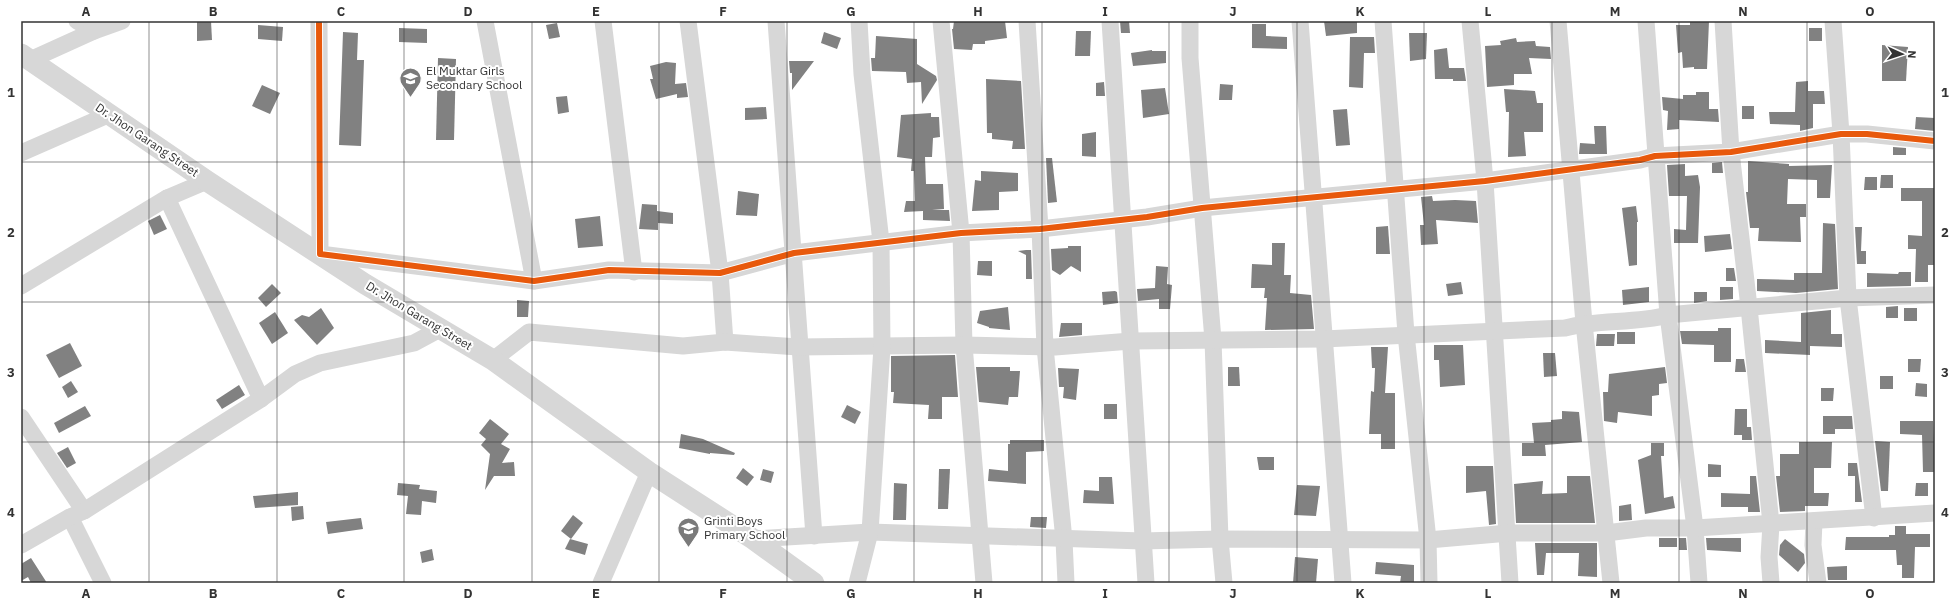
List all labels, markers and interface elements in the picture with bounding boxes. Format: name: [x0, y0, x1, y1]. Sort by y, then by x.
text: A: [82, 3, 91, 20]
text: B: [209, 3, 218, 20]
text: C: [337, 3, 346, 20]
text: D: [463, 3, 473, 20]
text: E: [592, 3, 600, 20]
text: F: [719, 3, 727, 20]
text: G: [846, 3, 856, 20]
text: H: [973, 3, 983, 20]
text: I: [1102, 3, 1108, 20]
text: J: [1229, 3, 1237, 20]
text: K: [1355, 3, 1365, 20]
text: L: [1485, 3, 1492, 20]
text: M: [1610, 3, 1620, 20]
text: N: [1738, 3, 1748, 20]
text: O: [1865, 3, 1875, 20]
north arrow: [1882, 34, 1922, 74]
text: N: [1905, 50, 1919, 59]
place label: El Muktar Girls Secondary School: [426, 63, 522, 92]
school or university icon: El Muktar Girls Secondary School: [398, 65, 424, 98]
text: 1: [7, 84, 15, 101]
text: 1: [1941, 84, 1949, 101]
street label: Dr. Jhon Garang Street: [93, 99, 202, 180]
text: 2: [7, 224, 15, 241]
text: 2: [1941, 224, 1949, 241]
street label: Dr. Jhon Garang Street: [363, 278, 475, 353]
text: 3: [7, 364, 15, 381]
text: 3: [1941, 364, 1949, 381]
text: 4: [7, 504, 15, 521]
text: 4: [1941, 504, 1949, 521]
place label: Grinti Boys Primary School: [704, 513, 785, 542]
school or university icon: Grinti Boys Primary School: [675, 515, 701, 548]
text: A: [82, 585, 91, 602]
text: B: [209, 585, 218, 602]
text: C: [337, 585, 346, 602]
text: D: [463, 585, 473, 602]
text: E: [592, 585, 600, 602]
text: F: [719, 585, 727, 602]
text: G: [846, 585, 856, 602]
text: H: [973, 585, 983, 602]
text: I: [1102, 585, 1108, 602]
text: J: [1229, 585, 1237, 602]
text: K: [1355, 585, 1365, 602]
text: L: [1485, 585, 1492, 602]
text: M: [1610, 585, 1620, 602]
text: N: [1738, 585, 1748, 602]
text: O: [1865, 585, 1875, 602]

